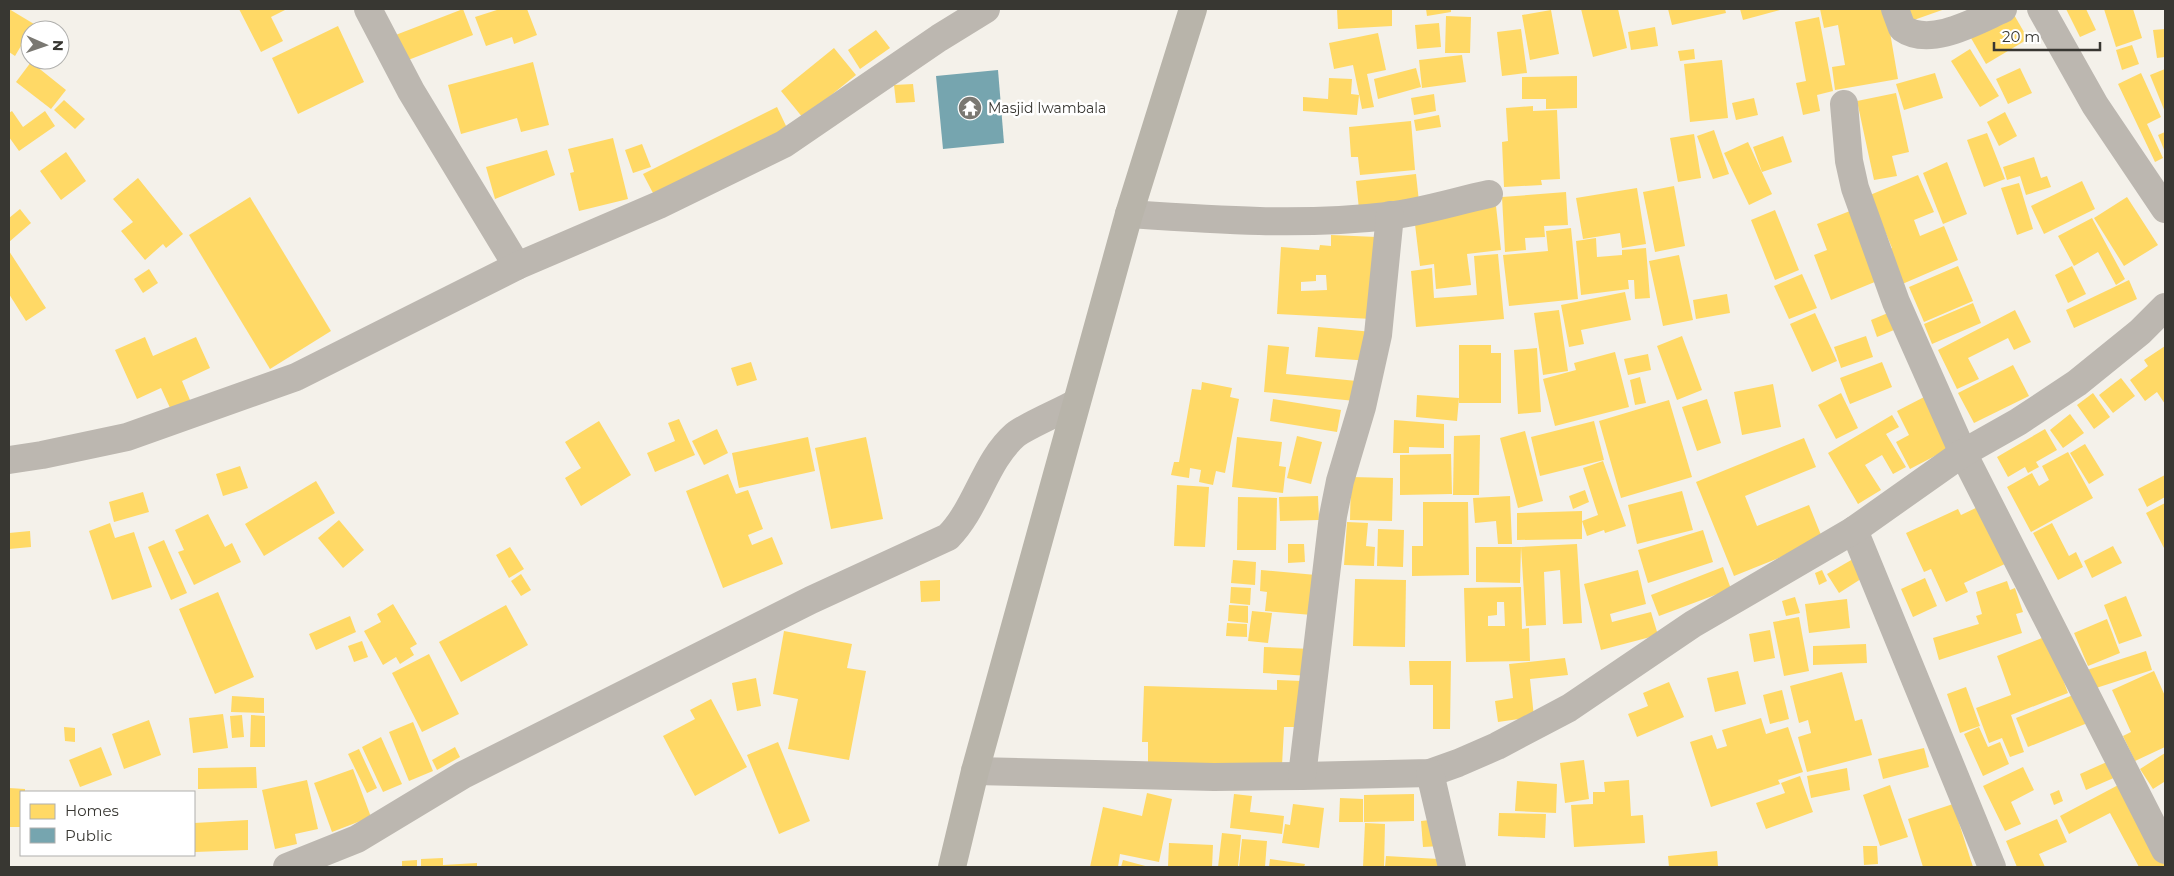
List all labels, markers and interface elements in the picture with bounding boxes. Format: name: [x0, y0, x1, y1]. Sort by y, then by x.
north arrow: [20, 20, 70, 70]
scale bar: [1994, 20, 2100, 52]
text: 20 m: [2002, 27, 2040, 46]
text: N: [49, 39, 67, 51]
temple icon: Masjid Iwambala: [957, 95, 983, 121]
place label: Masjid Iwambala: [988, 99, 1106, 117]
legend: [20, 791, 195, 856]
text: Homes: [65, 801, 119, 820]
text: Public: [65, 826, 113, 845]

